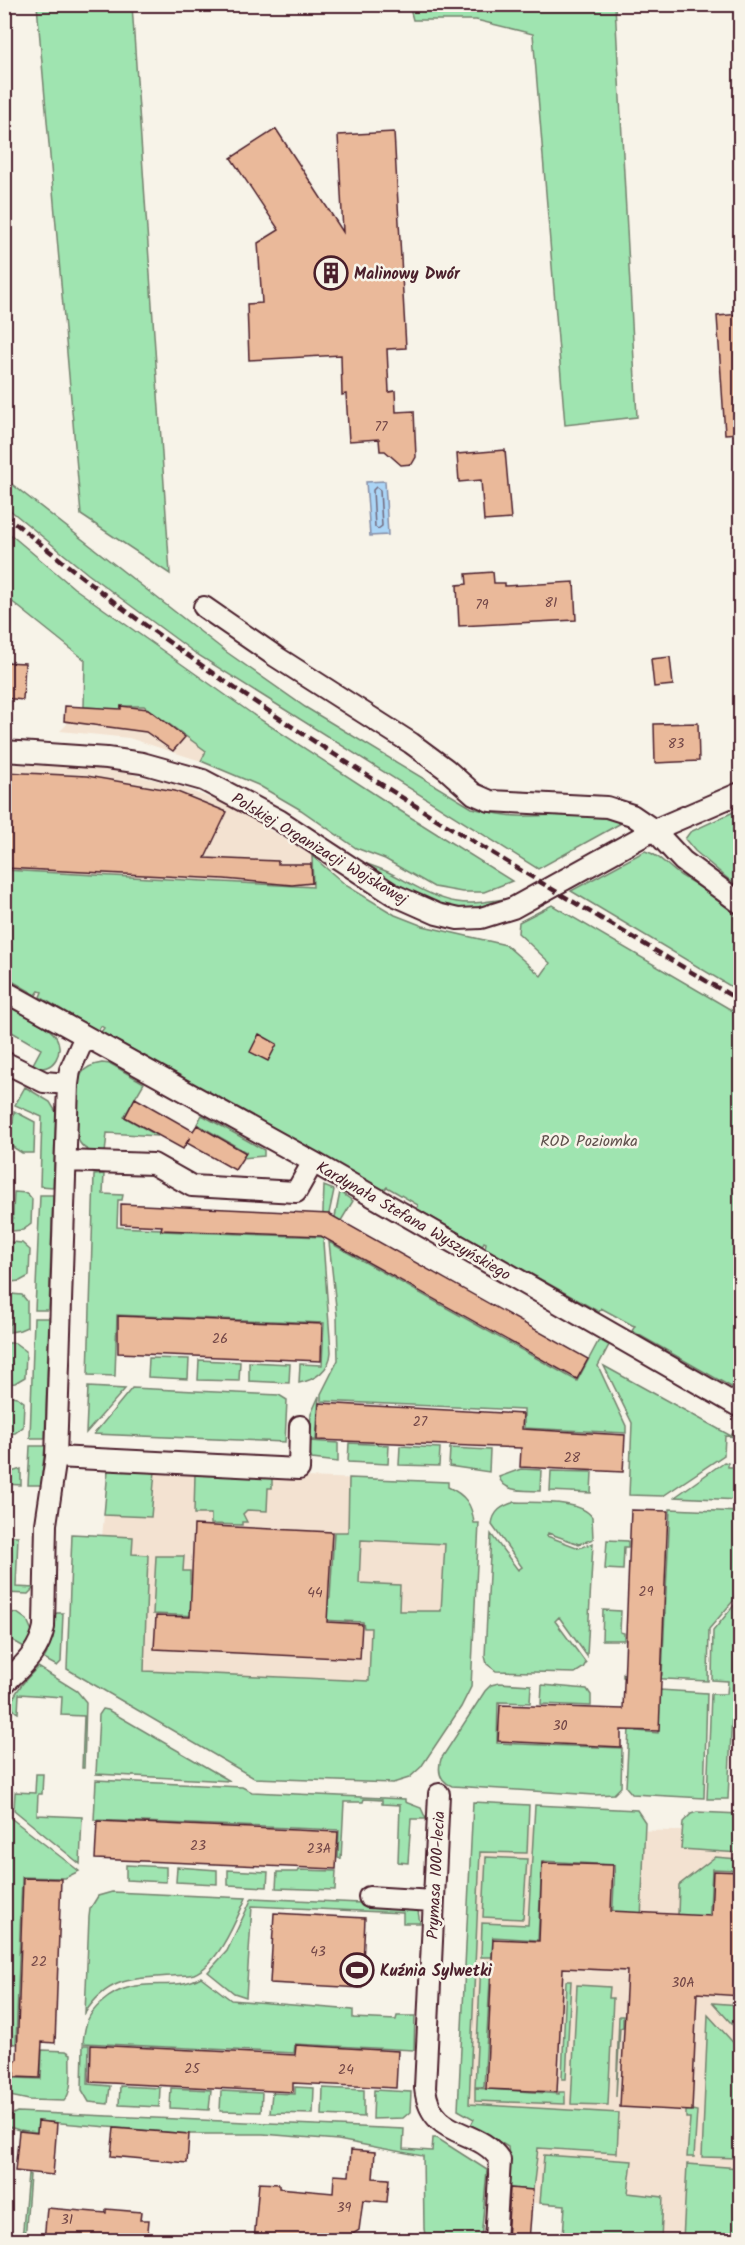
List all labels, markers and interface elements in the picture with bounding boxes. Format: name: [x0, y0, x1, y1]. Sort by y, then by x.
building icon: Malinowy Dwór: [313, 255, 349, 291]
place label: Malinowy Dwór: [354, 262, 461, 287]
house number: 77: [375, 416, 388, 438]
house number: 81: [545, 592, 557, 614]
house number: 79: [475, 594, 489, 616]
house number: 83: [668, 733, 684, 755]
street label: Polskiej Organizacji Wojskowej: [226, 787, 413, 912]
park label: ROD Poziomka: [540, 1129, 638, 1154]
street label: Kardynała Stefana Wyszyńskiego: [311, 1155, 515, 1287]
house number: 26: [212, 1328, 228, 1350]
house number: 27: [413, 1411, 428, 1433]
house number: 28: [564, 1447, 581, 1469]
house number: 29: [639, 1581, 654, 1603]
house number: 44: [307, 1582, 323, 1604]
house number: 30: [553, 1715, 568, 1737]
street label: Prymasa 1000-lecia: [421, 1810, 452, 1940]
house number: 23: [190, 1835, 206, 1857]
house number: 23A: [307, 1838, 331, 1860]
house number: 43: [310, 1941, 326, 1963]
house number: 22: [31, 1951, 47, 1973]
sports icon: Kuźnia Sylwetki: [339, 1952, 375, 1988]
place label: Kuźnia Sylwetki: [380, 1959, 493, 1984]
house number: 30A: [671, 1972, 695, 1994]
house number: 25: [184, 2058, 201, 2080]
house number: 24: [338, 2059, 354, 2081]
house number: 39: [337, 2197, 352, 2219]
house number: 31: [61, 2209, 73, 2231]

